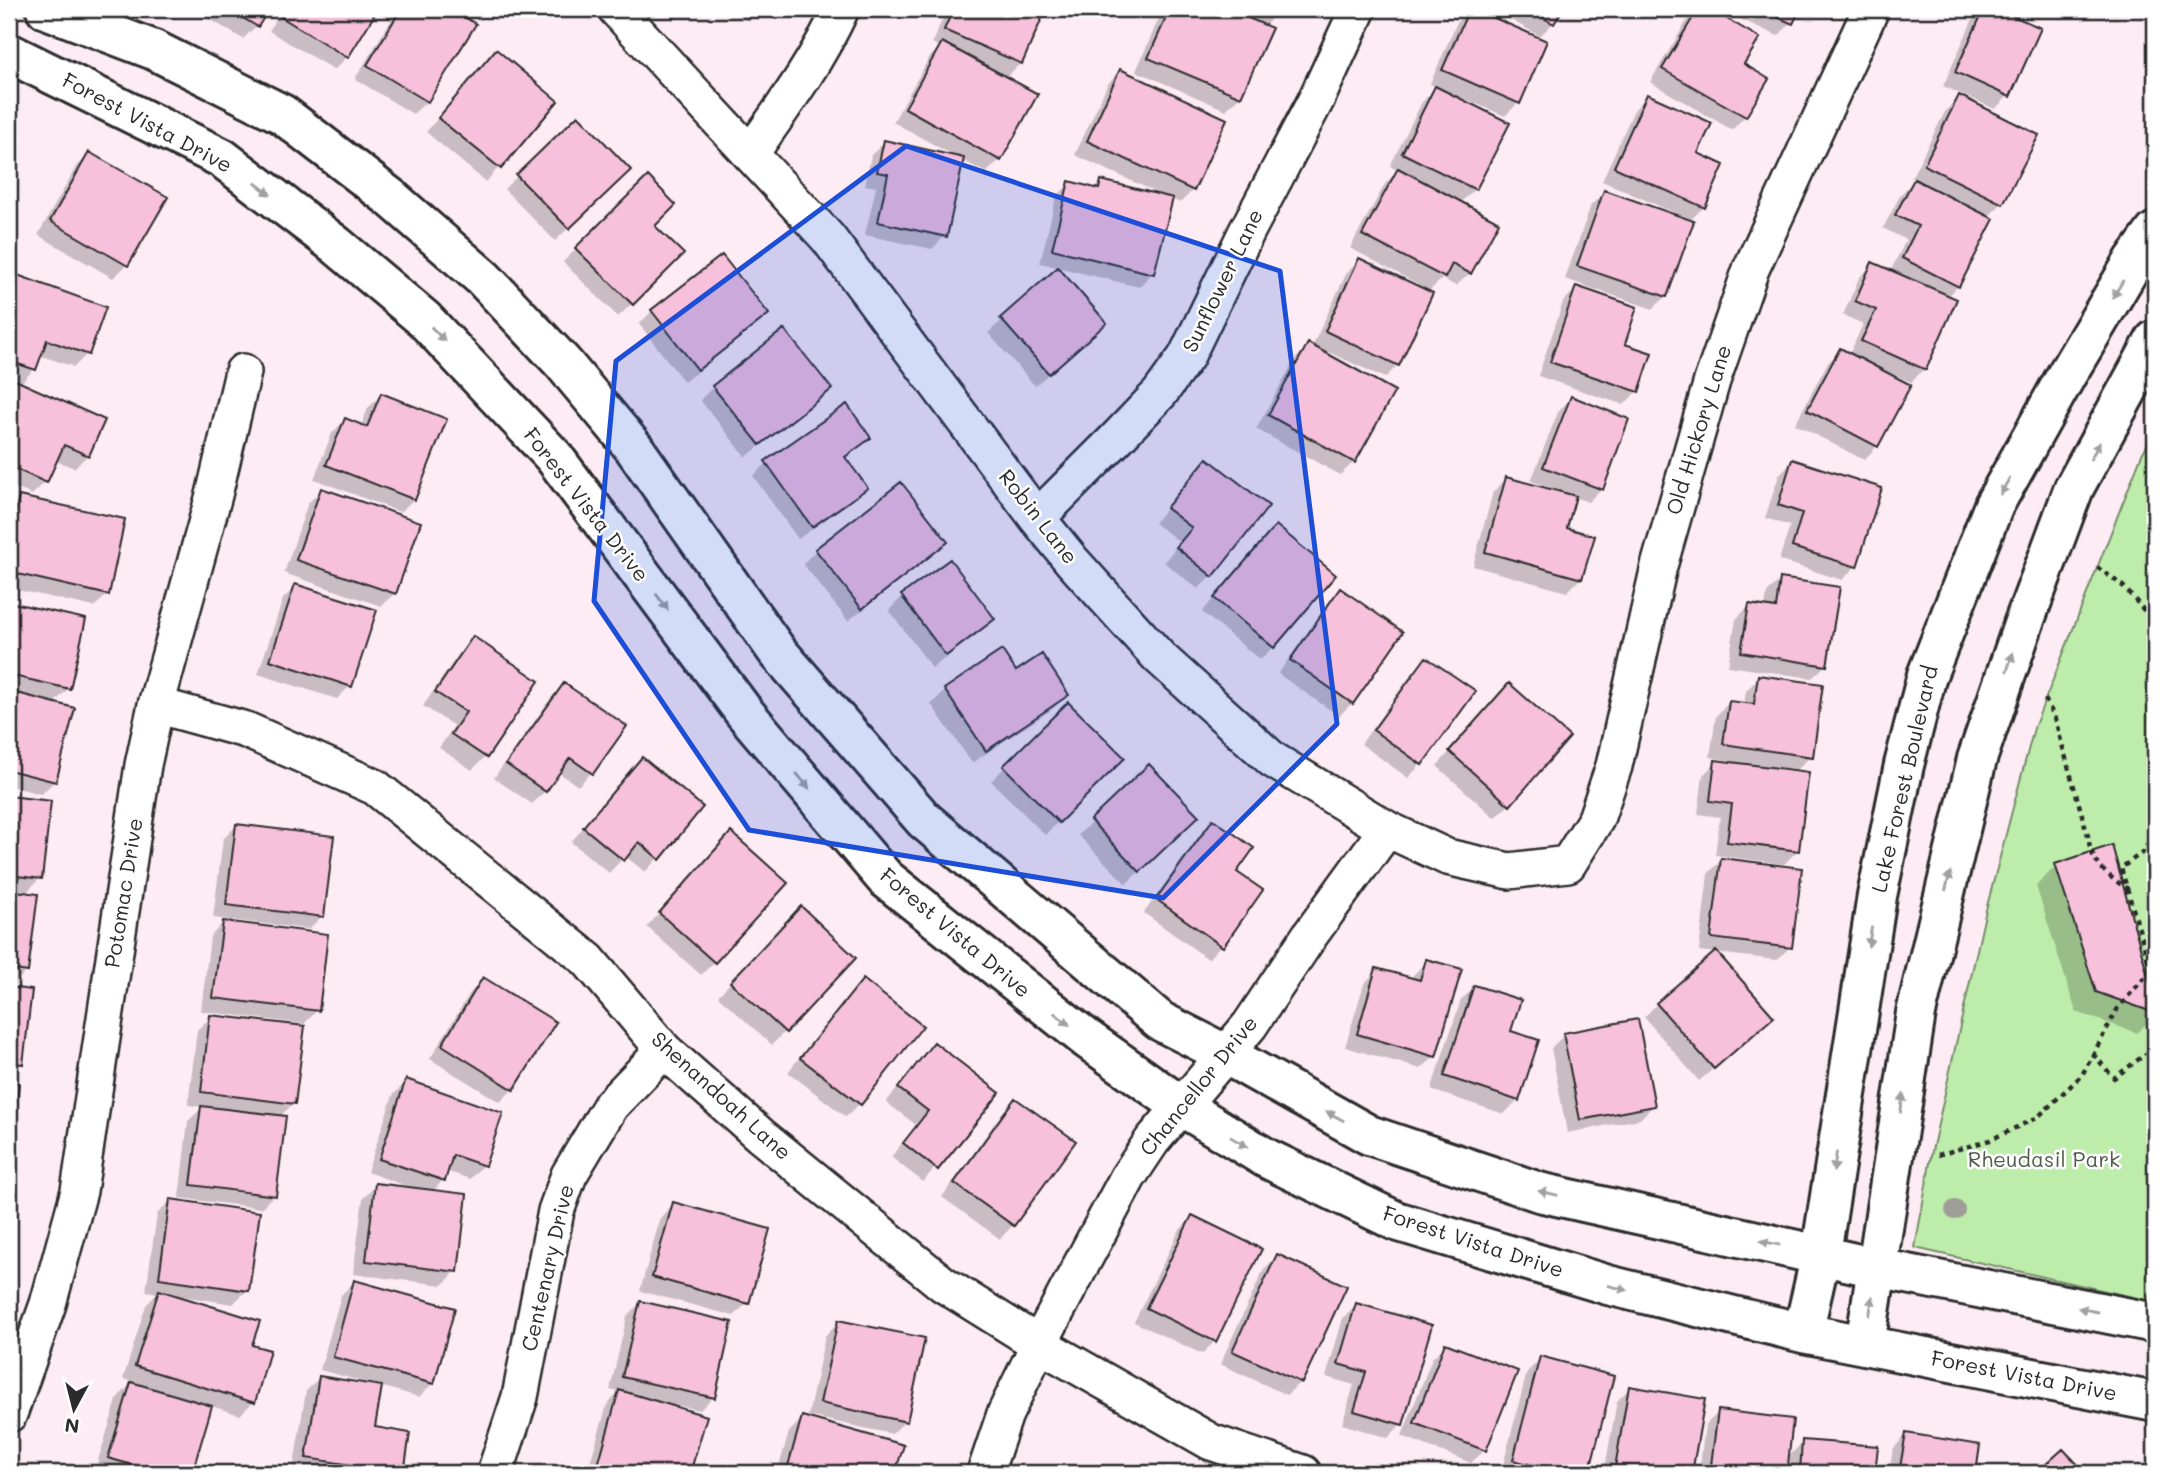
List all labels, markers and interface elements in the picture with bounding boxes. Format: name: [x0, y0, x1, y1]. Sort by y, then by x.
street label: Forest Vista Drive: [58, 65, 237, 178]
one-way arrow: [253, 182, 271, 197]
street label: Sunflower Lane: [1175, 204, 1268, 356]
one-way arrow: [2111, 279, 2124, 298]
one-way arrow: [429, 325, 445, 342]
street label: Old Hickory Lane: [1659, 341, 1736, 518]
street label: Forest Vista Drive: [518, 421, 656, 587]
one-way arrow: [2089, 442, 2101, 461]
street label: Robin Lane: [994, 463, 1085, 569]
one-way arrow: [1999, 476, 2011, 496]
one-way arrow: [655, 593, 669, 611]
one-way arrow: [2005, 652, 2016, 673]
street label: Lake Forest Boulevard: [1864, 662, 1943, 895]
one-way arrow: [795, 772, 810, 789]
street label: Potomac Drive: [97, 816, 148, 970]
street label: Forest Vista Drive: [875, 861, 1037, 1003]
one-way arrow: [1942, 869, 1953, 891]
one-way arrow: [1864, 926, 1875, 948]
street label: Chancellor Drive: [1133, 1009, 1263, 1161]
one-way arrow: [1052, 1012, 1070, 1027]
street label: Shenandoah Lane: [646, 1025, 798, 1165]
one-way arrow: [1897, 1092, 1908, 1114]
one-way arrow: [1325, 1110, 1344, 1122]
one-way arrow: [1230, 1136, 1249, 1148]
park label: Rheudasil Park: [1968, 1145, 2120, 1172]
one-way arrow: [1829, 1151, 1840, 1173]
street label: Centenary Drive: [514, 1182, 579, 1354]
one-way arrow: [1537, 1188, 1559, 1199]
street label: Forest Vista Drive: [1380, 1199, 1567, 1283]
one-way arrow: [1759, 1237, 1781, 1248]
one-way arrow: [1607, 1283, 1629, 1294]
one-way arrow: [1866, 1295, 1877, 1317]
one-way arrow: [2077, 1304, 2099, 1315]
street label: Forest Vista Drive: [1929, 1343, 2119, 1406]
north arrow: [38, 1374, 108, 1444]
text: N: [63, 1413, 81, 1440]

